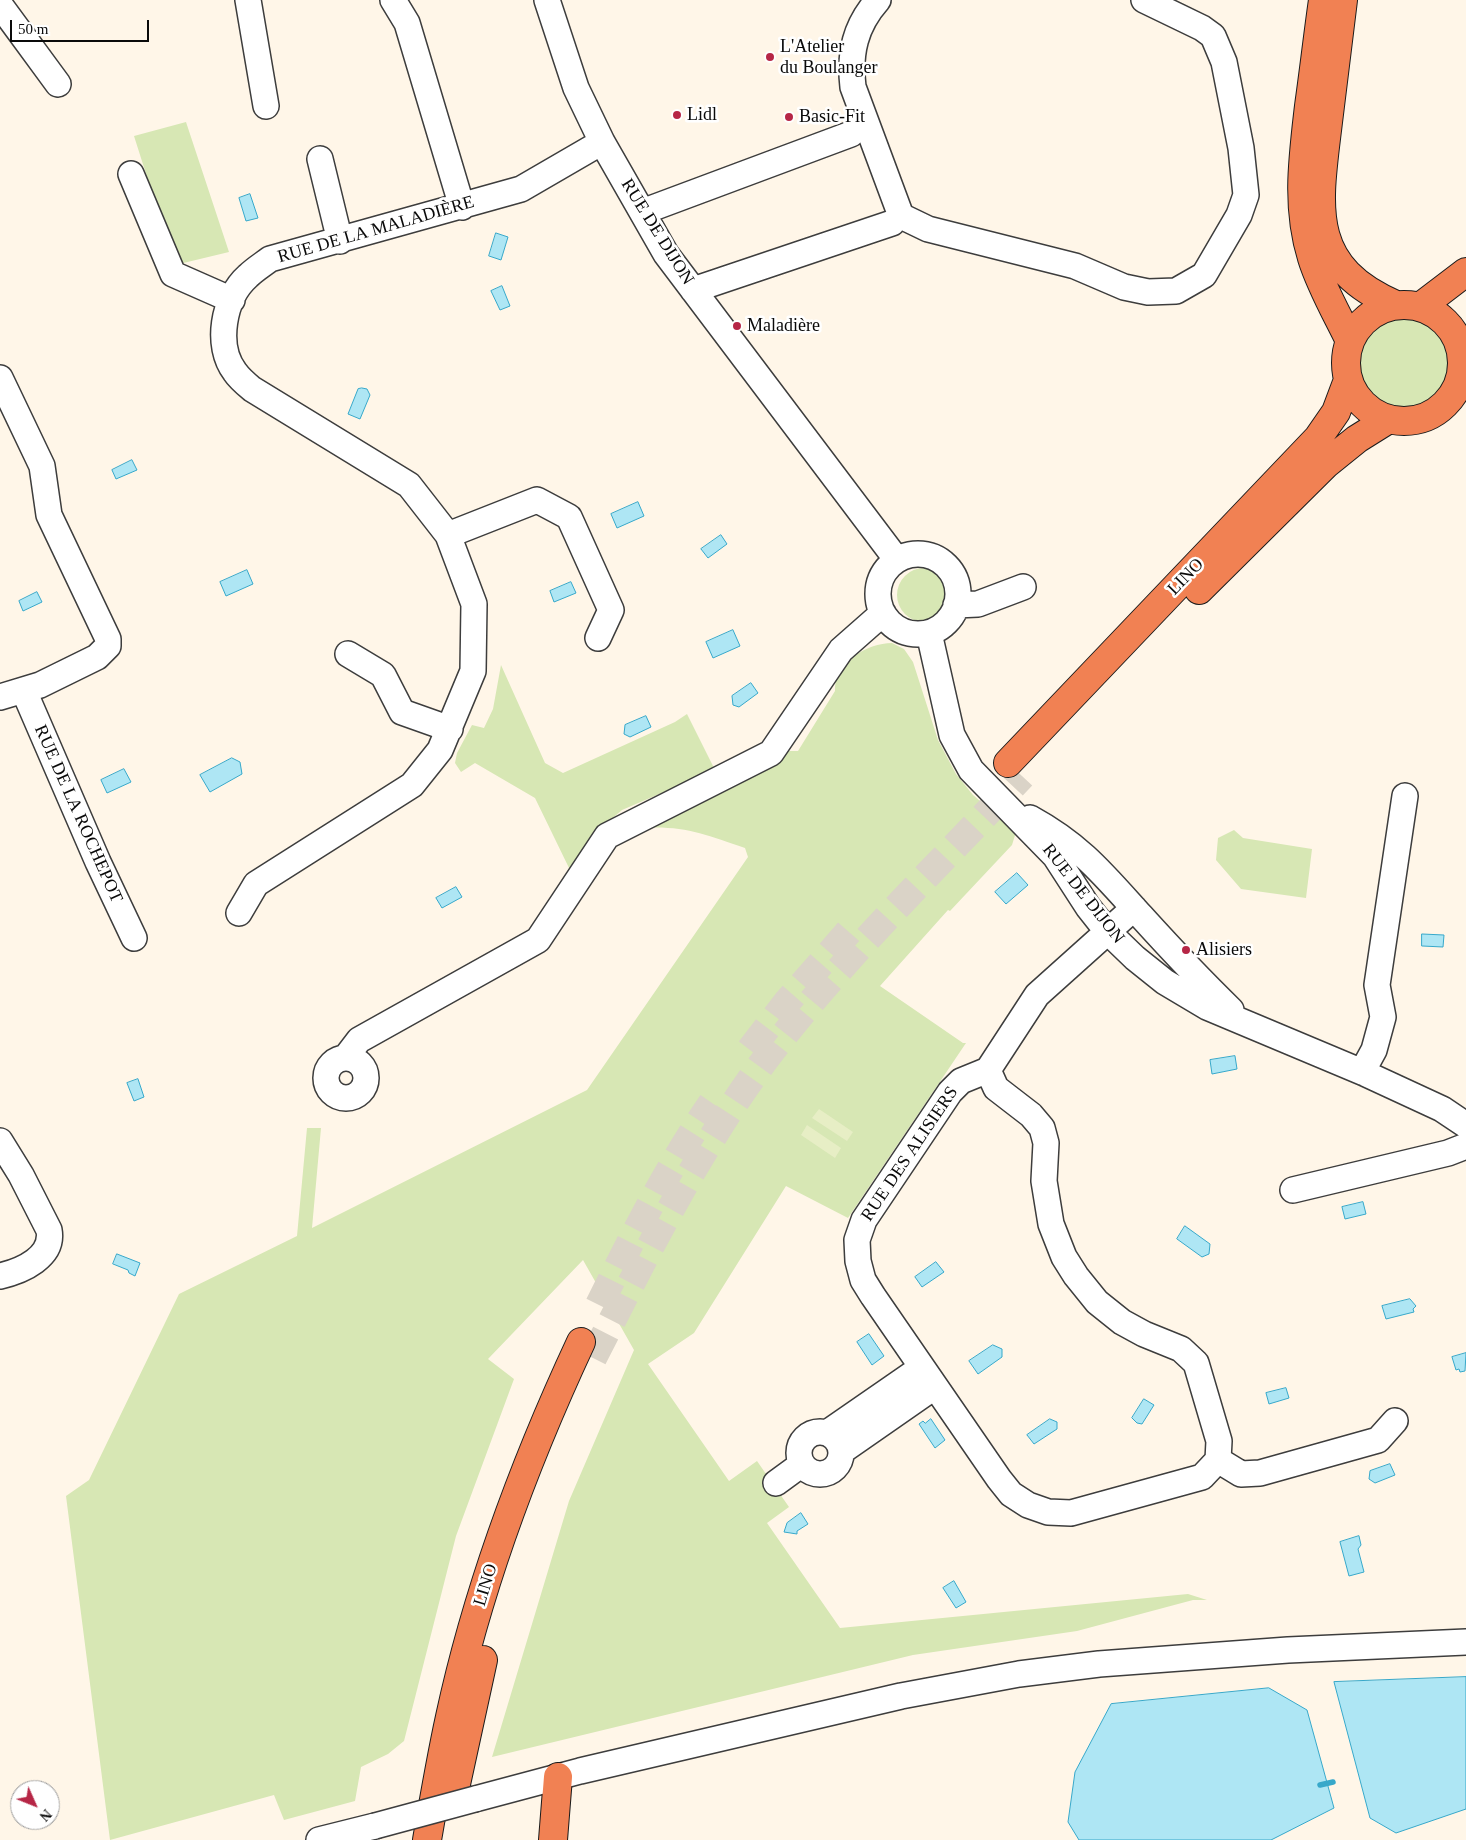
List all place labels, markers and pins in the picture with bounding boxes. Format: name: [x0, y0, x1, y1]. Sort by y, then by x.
place label: L'Atelier du Boulanger: [780, 36, 877, 78]
marker: L'Atelier du Boulanger: [764, 51, 776, 63]
place label: Lidl: [687, 104, 717, 126]
place label: Basic-Fit: [799, 106, 865, 128]
marker: Lidl: [671, 109, 683, 121]
marker: Basic-Fit: [783, 111, 795, 123]
place label: Maladière: [747, 315, 820, 337]
marker: Maladière: [731, 320, 743, 332]
place label: Alisiers: [1196, 939, 1252, 961]
marker: Alisiers: [1180, 944, 1192, 956]

